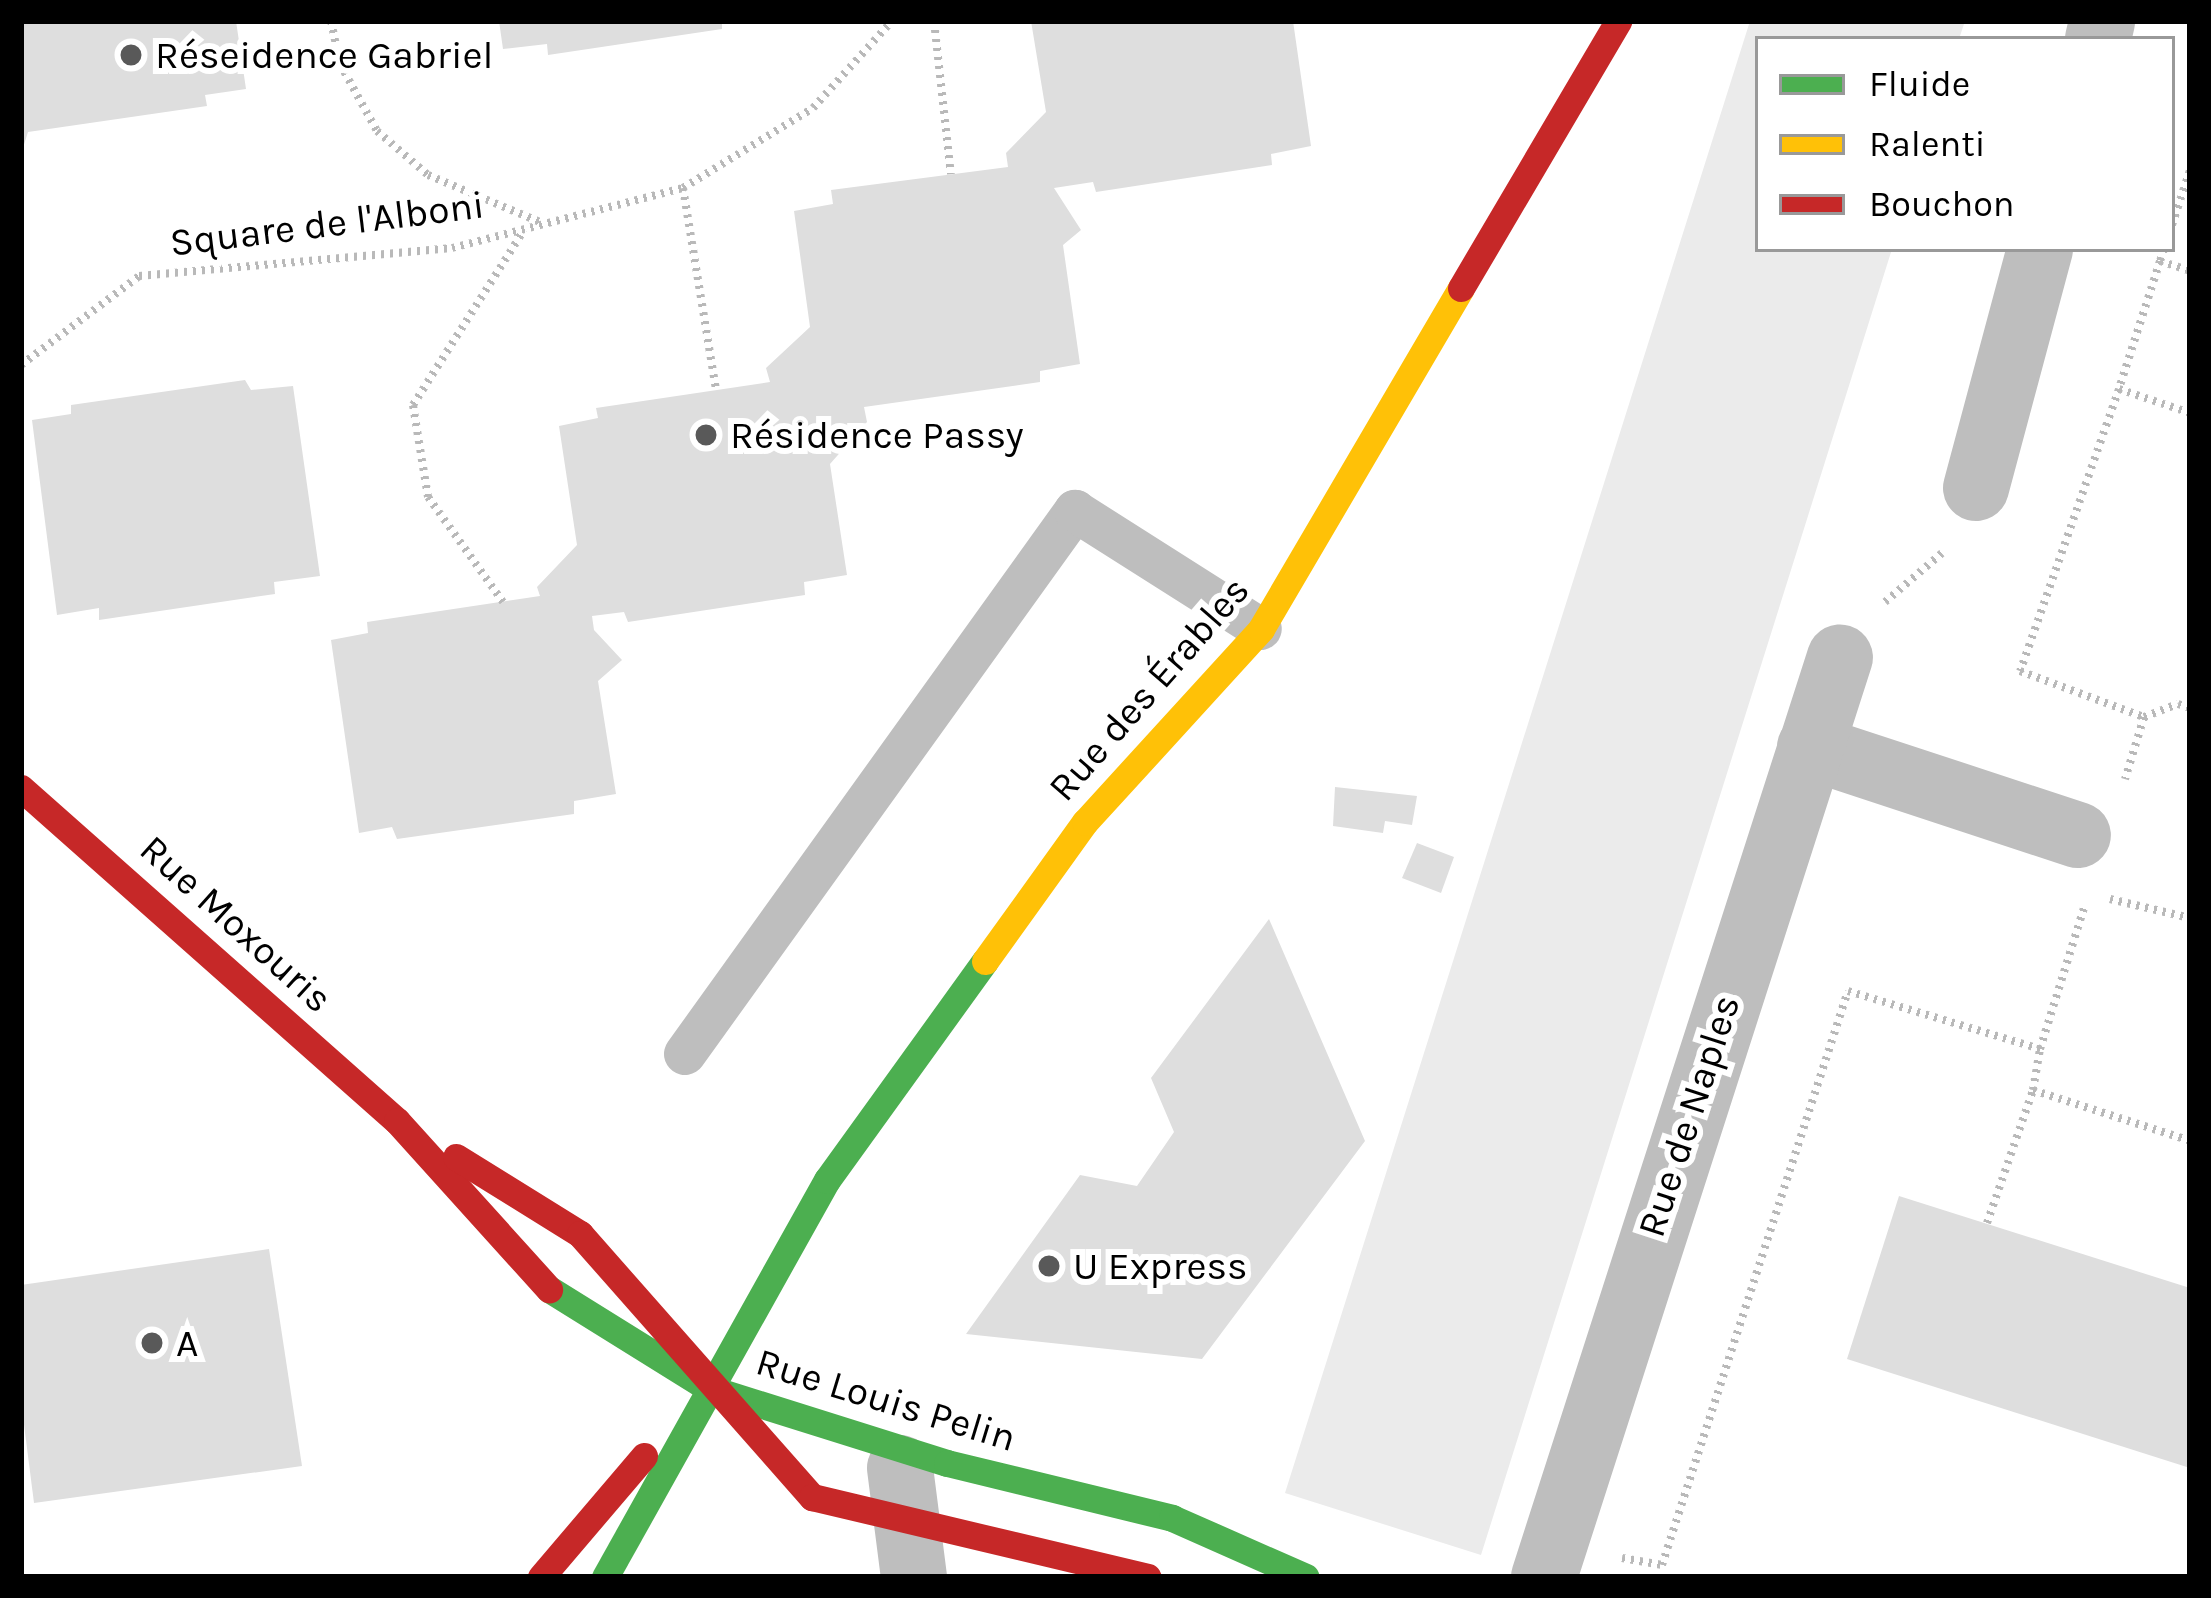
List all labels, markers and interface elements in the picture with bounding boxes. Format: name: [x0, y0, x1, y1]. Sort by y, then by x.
place label: Réseidence Gabriel: [155, 32, 494, 78]
legend: [1755, 36, 2175, 252]
marker: Réseidence Gabriel: [118, 42, 144, 68]
text: Fluide: [1869, 63, 1970, 105]
text: Ralenti: [1869, 123, 1985, 165]
street label: Square de l'Alboni: [167, 181, 487, 267]
text: Bouchon: [1869, 183, 2015, 225]
place label: Résidence Passy: [730, 412, 1024, 458]
marker: Résidence Passy: [693, 422, 719, 448]
street label: Rue des Érables: [1039, 567, 1259, 811]
street label: Rue Moxouris: [130, 826, 342, 1022]
street label: Rue de Naples: [1628, 989, 1750, 1243]
place label: U Express: [1073, 1243, 1248, 1289]
marker: U Express: [1036, 1253, 1062, 1279]
place label: A: [176, 1320, 198, 1366]
marker: A: [139, 1330, 165, 1356]
street label: Rue Louis Pelin: [751, 1338, 1021, 1462]

